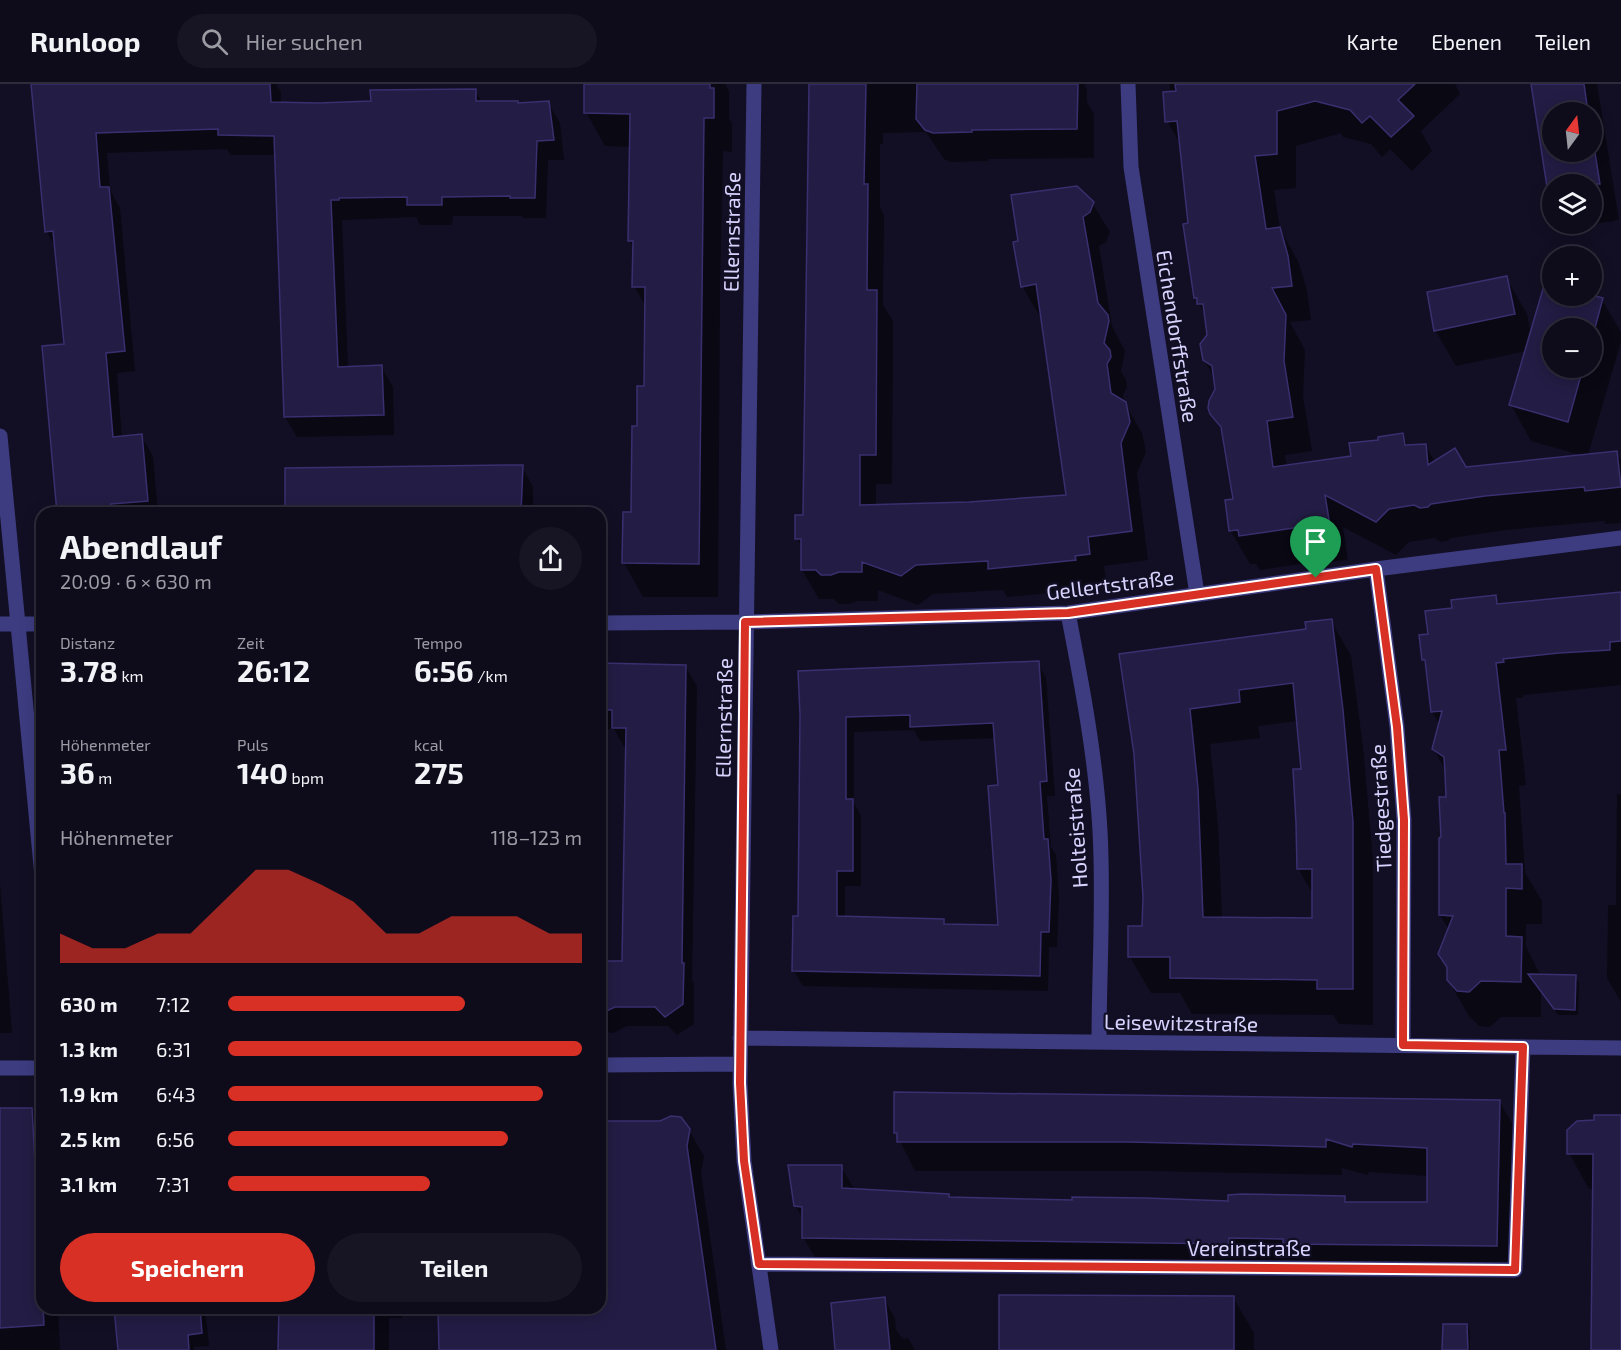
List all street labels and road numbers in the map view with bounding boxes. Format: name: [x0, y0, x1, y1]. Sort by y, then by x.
street label: Ellernstraße: [717, 172, 745, 292]
street label: Eichendorffstraße: [1152, 248, 1204, 424]
street label: Gellertstraße: [1045, 564, 1175, 604]
street label: Ellernstraße: [709, 658, 737, 778]
street label: Tiedgestraße: [1364, 744, 1396, 872]
street label: Holteistraße: [1058, 767, 1092, 889]
street label: Leisewitzstraße: [1104, 1008, 1258, 1036]
street label: Vereinstraße: [1187, 1235, 1311, 1260]

